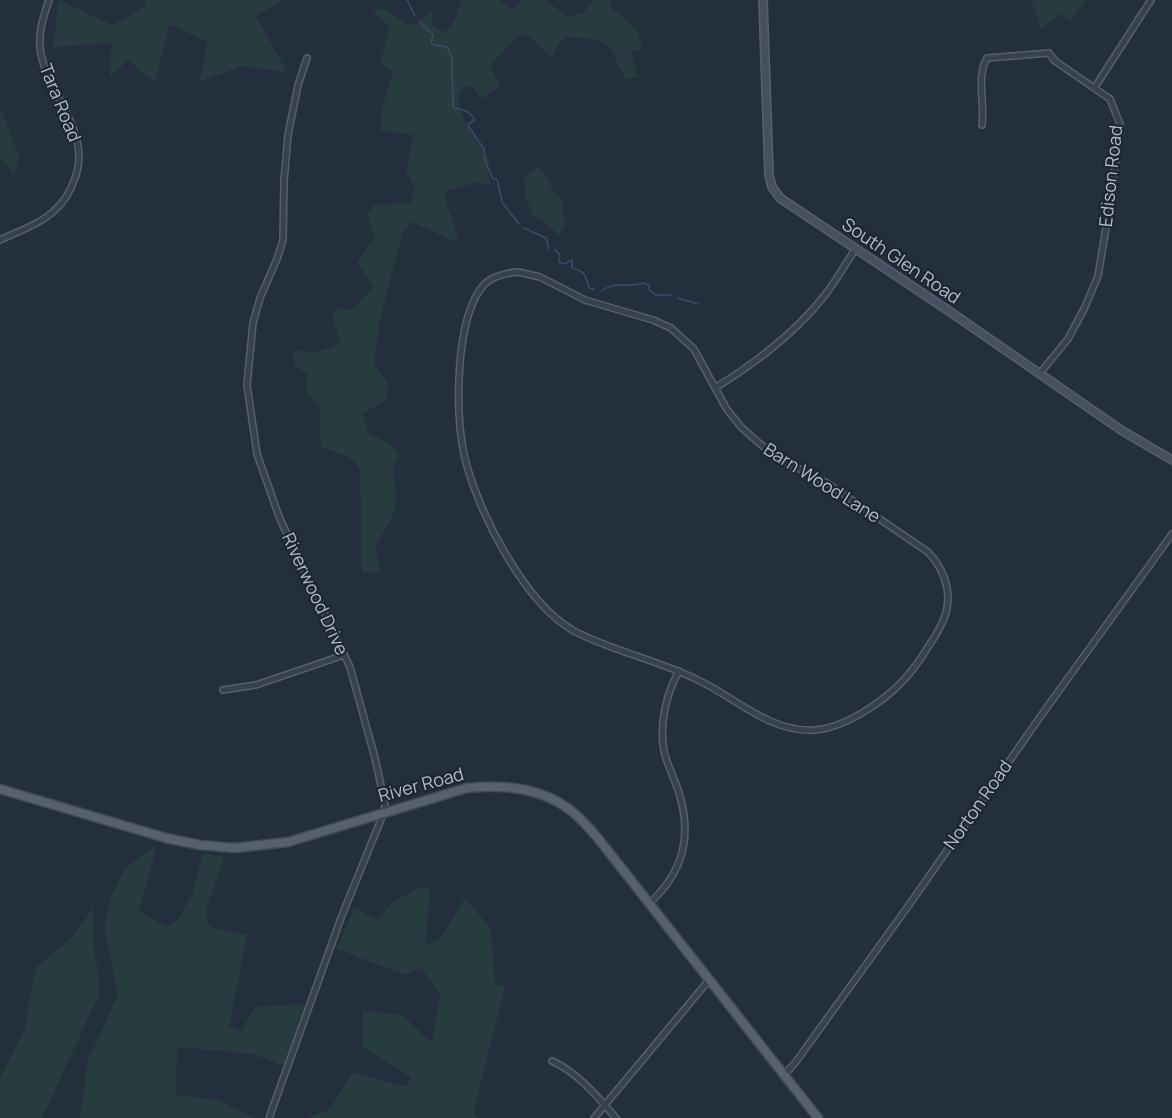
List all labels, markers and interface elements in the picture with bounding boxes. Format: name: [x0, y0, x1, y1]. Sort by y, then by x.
street label: Tara Road: [34, 60, 87, 145]
street label: Edison Road: [1093, 124, 1127, 228]
street label: South Glen Road: [838, 212, 965, 309]
street label: Barn Wood Lane: [760, 437, 885, 528]
street label: Riverwood Drive: [277, 528, 355, 659]
street label: Norton Road: [938, 755, 1017, 854]
street label: River Road: [375, 761, 466, 807]

